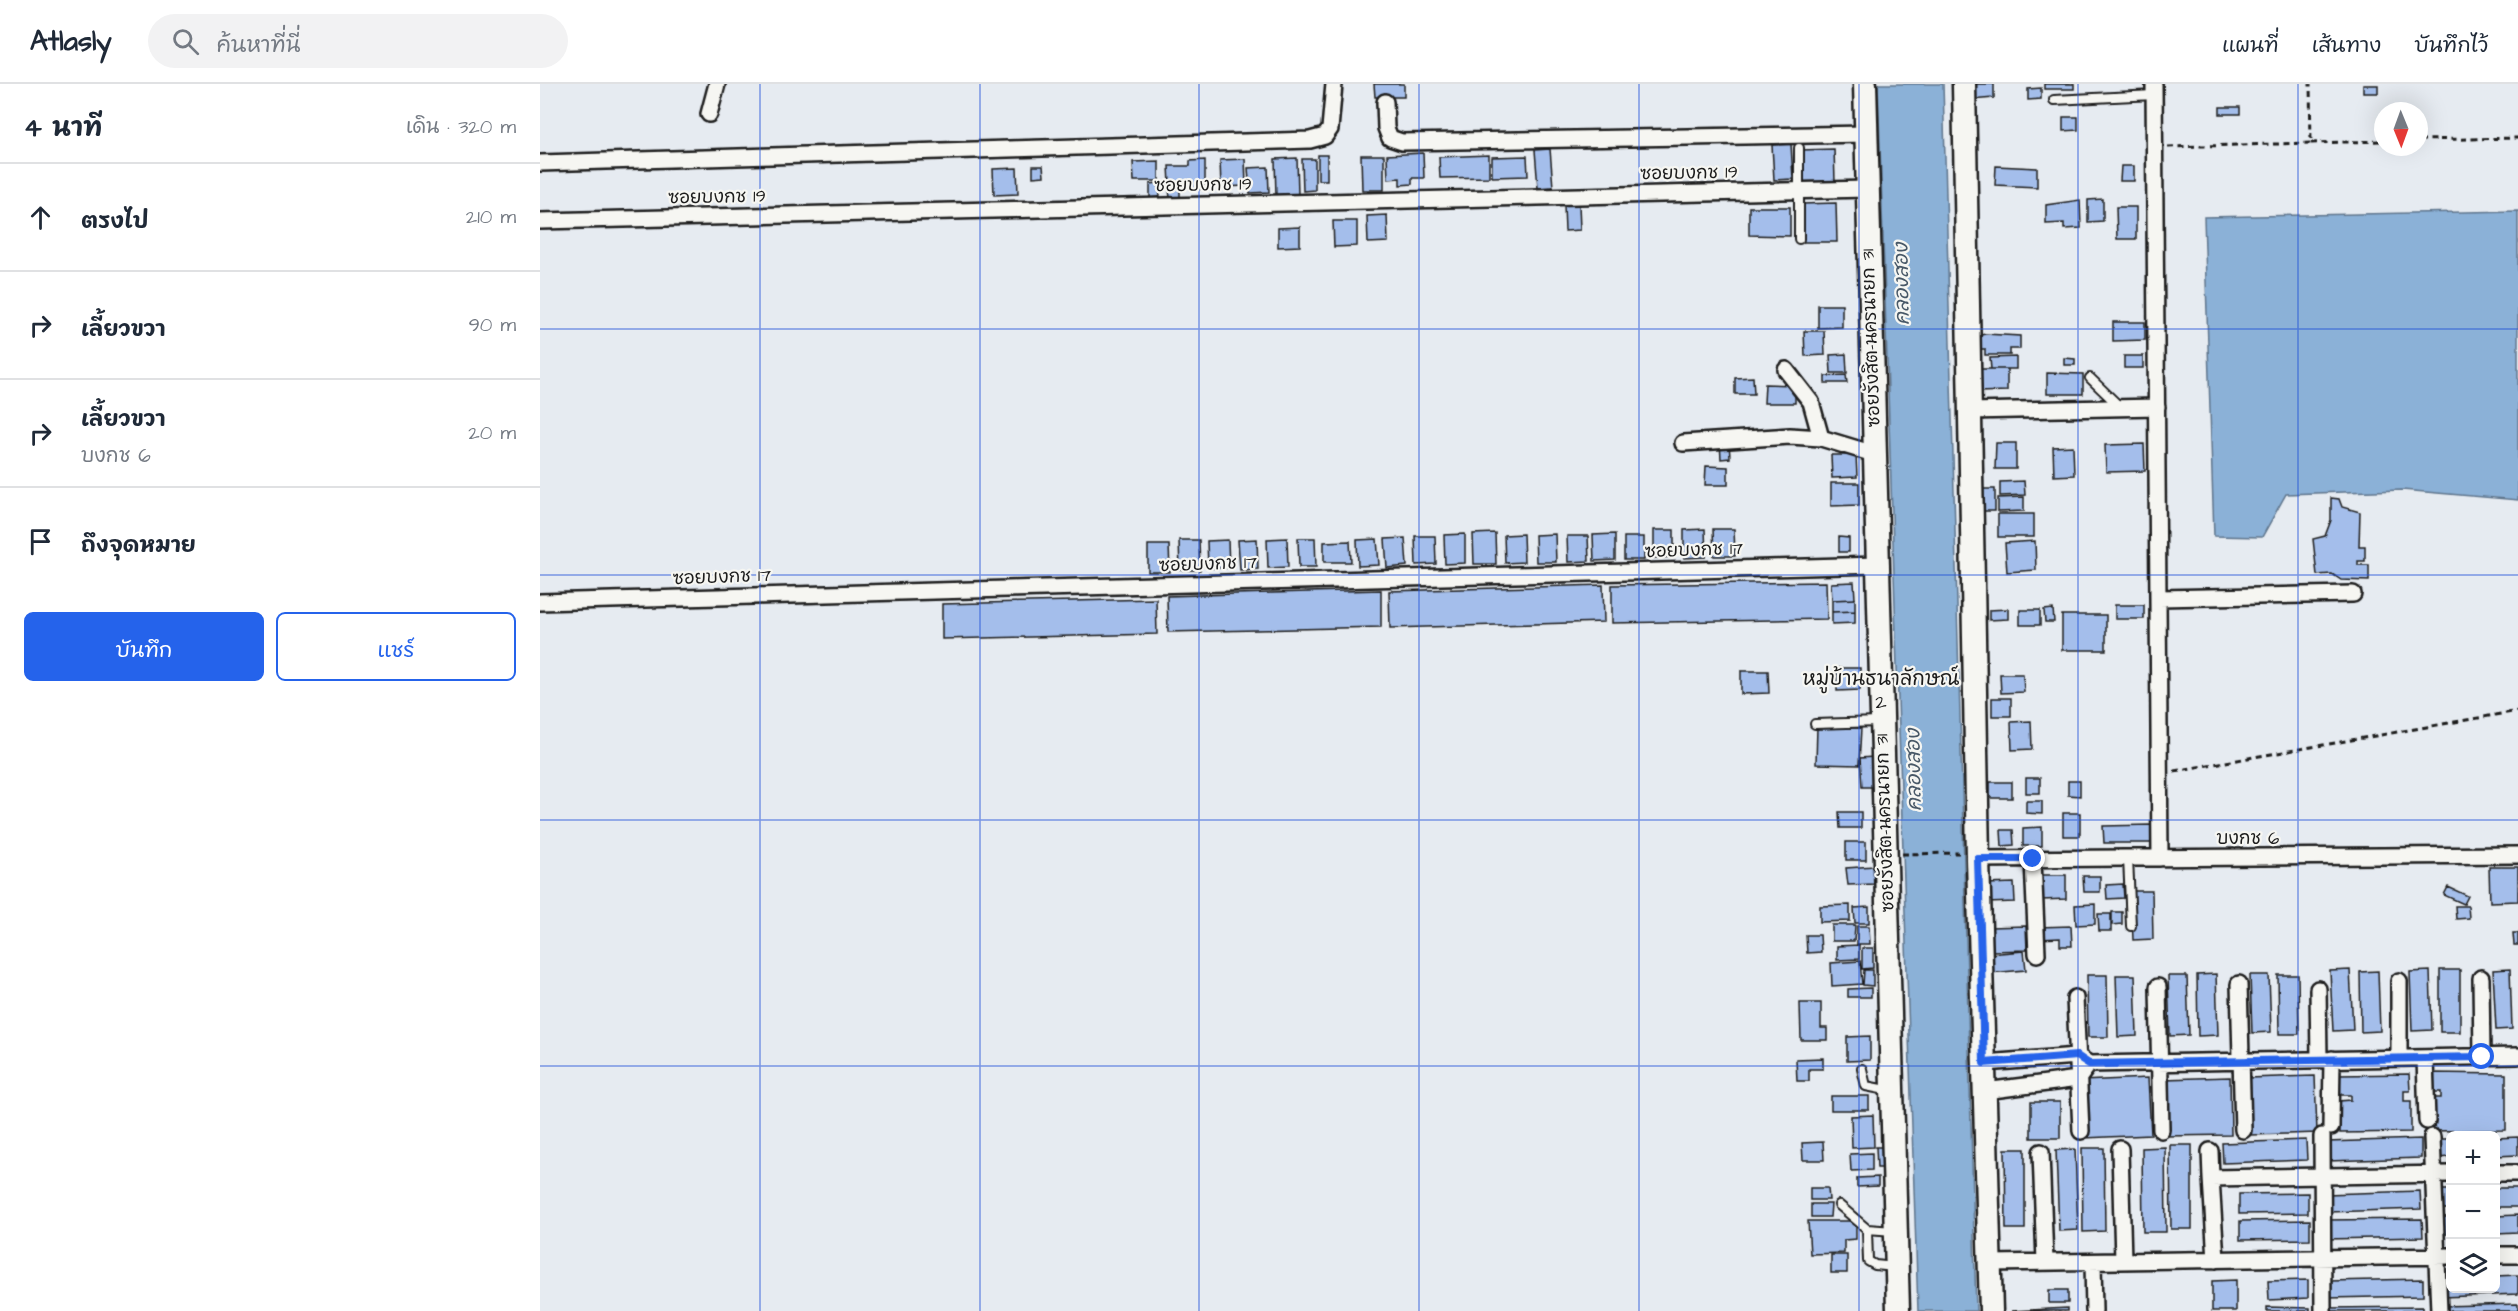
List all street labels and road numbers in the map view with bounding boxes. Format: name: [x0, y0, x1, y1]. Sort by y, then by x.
street label: ซอยบงกช 19: [1640, 160, 1738, 186]
street label: ซอยบงกช 19: [1154, 172, 1252, 198]
street label: ซอยบงกช 19: [668, 184, 766, 210]
street label: ซอยรังสิต-นครนายก 31: [1855, 248, 1887, 428]
street label: ซอยบงกช 17: [1644, 536, 1744, 564]
street label: ซอยบงกช 17: [1158, 550, 1258, 578]
street label: ซอยบงกช 17: [672, 563, 772, 591]
street label: ซอยรังสิต-นครนายก 31: [1869, 733, 1901, 913]
street label: บงกช 6: [2217, 826, 2279, 851]

